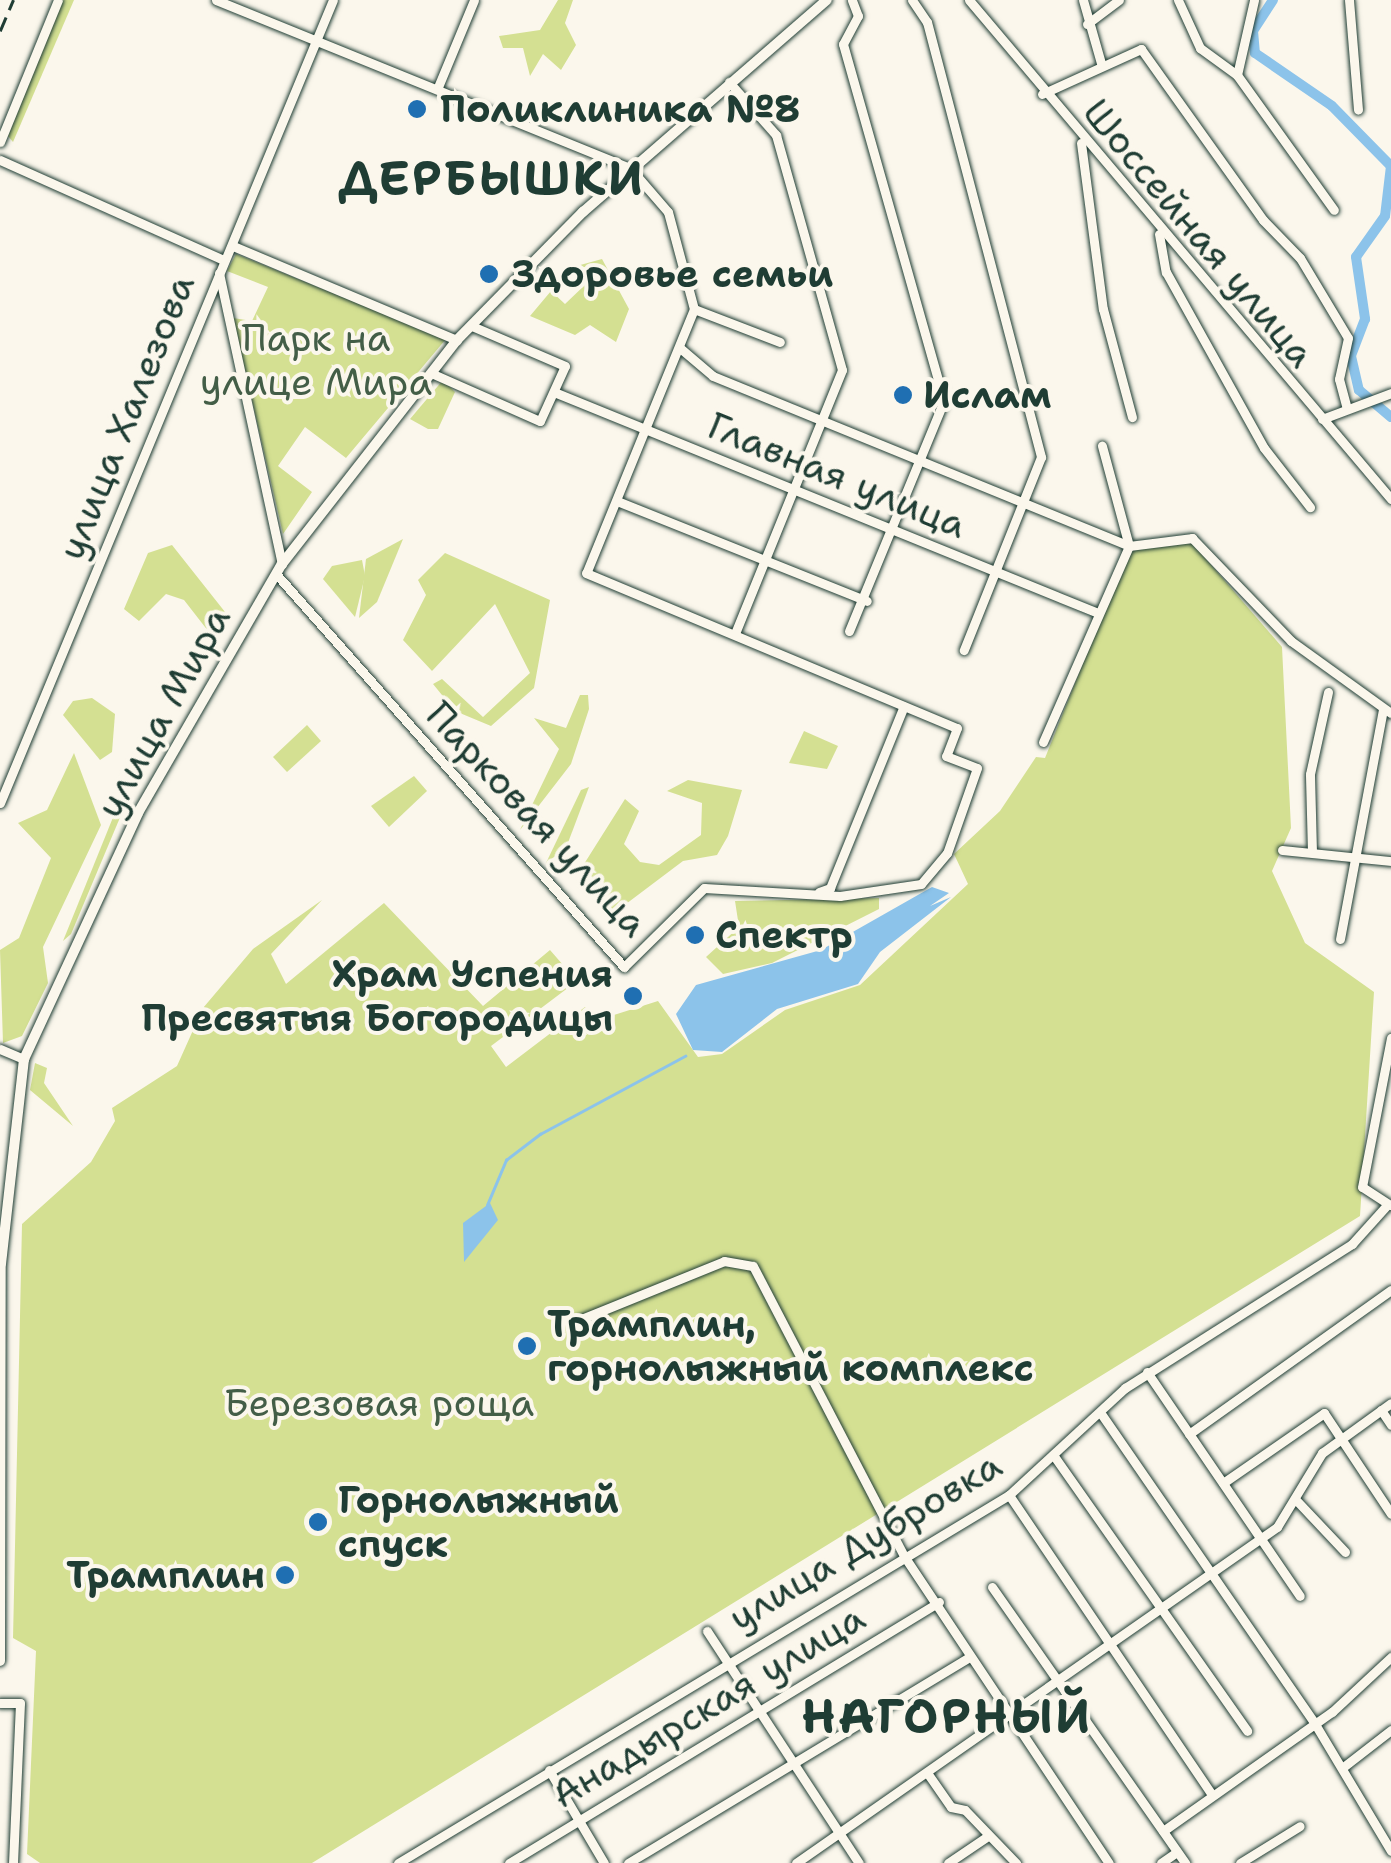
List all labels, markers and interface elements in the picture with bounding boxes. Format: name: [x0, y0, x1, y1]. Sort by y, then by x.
place label: Поликлиника №8: [440, 86, 800, 132]
street label: Шоссейная улица: [1074, 90, 1324, 376]
marker: Поликлиника №8: [404, 96, 430, 122]
district label: ДЕРБЫШКИ: [338, 150, 646, 208]
place label: Здоровье семьи: [512, 251, 833, 297]
marker: Здоровье семьи: [476, 261, 502, 287]
street label: улица Халезова: [48, 268, 204, 566]
park label: Парк на улице Мира: [200, 315, 432, 404]
place label: Ислам: [923, 372, 1051, 418]
marker: Ислам: [892, 384, 914, 406]
street label: Главная улица: [701, 402, 973, 548]
street label: улица Мира: [86, 599, 240, 825]
street label: Парковая улица: [417, 692, 657, 946]
place label: Спектр: [715, 912, 853, 958]
marker: Спектр: [684, 924, 706, 946]
place label: Храм Успения Пресвятыя Богородицы: [141, 951, 613, 1040]
marker: Храм Успения Пресвятыя Богородицы: [622, 985, 644, 1007]
place label: Трамплин, горнолыжный комплекс: [547, 1301, 1034, 1390]
marker: Трамплин, горнолыжный комплекс: [516, 1335, 538, 1357]
park label: Березовая роща: [224, 1380, 534, 1426]
street label: улица Дубровка: [721, 1442, 1009, 1640]
place label: Горнолыжный спуск: [338, 1477, 619, 1566]
marker: Горнолыжный спуск: [307, 1511, 329, 1533]
place label: Трамплин: [66, 1552, 265, 1598]
marker: Трамплин: [274, 1564, 296, 1586]
street label: Анадырская улица: [543, 1594, 873, 1818]
district label: НАГОРНЫЙ: [801, 1688, 1093, 1746]

